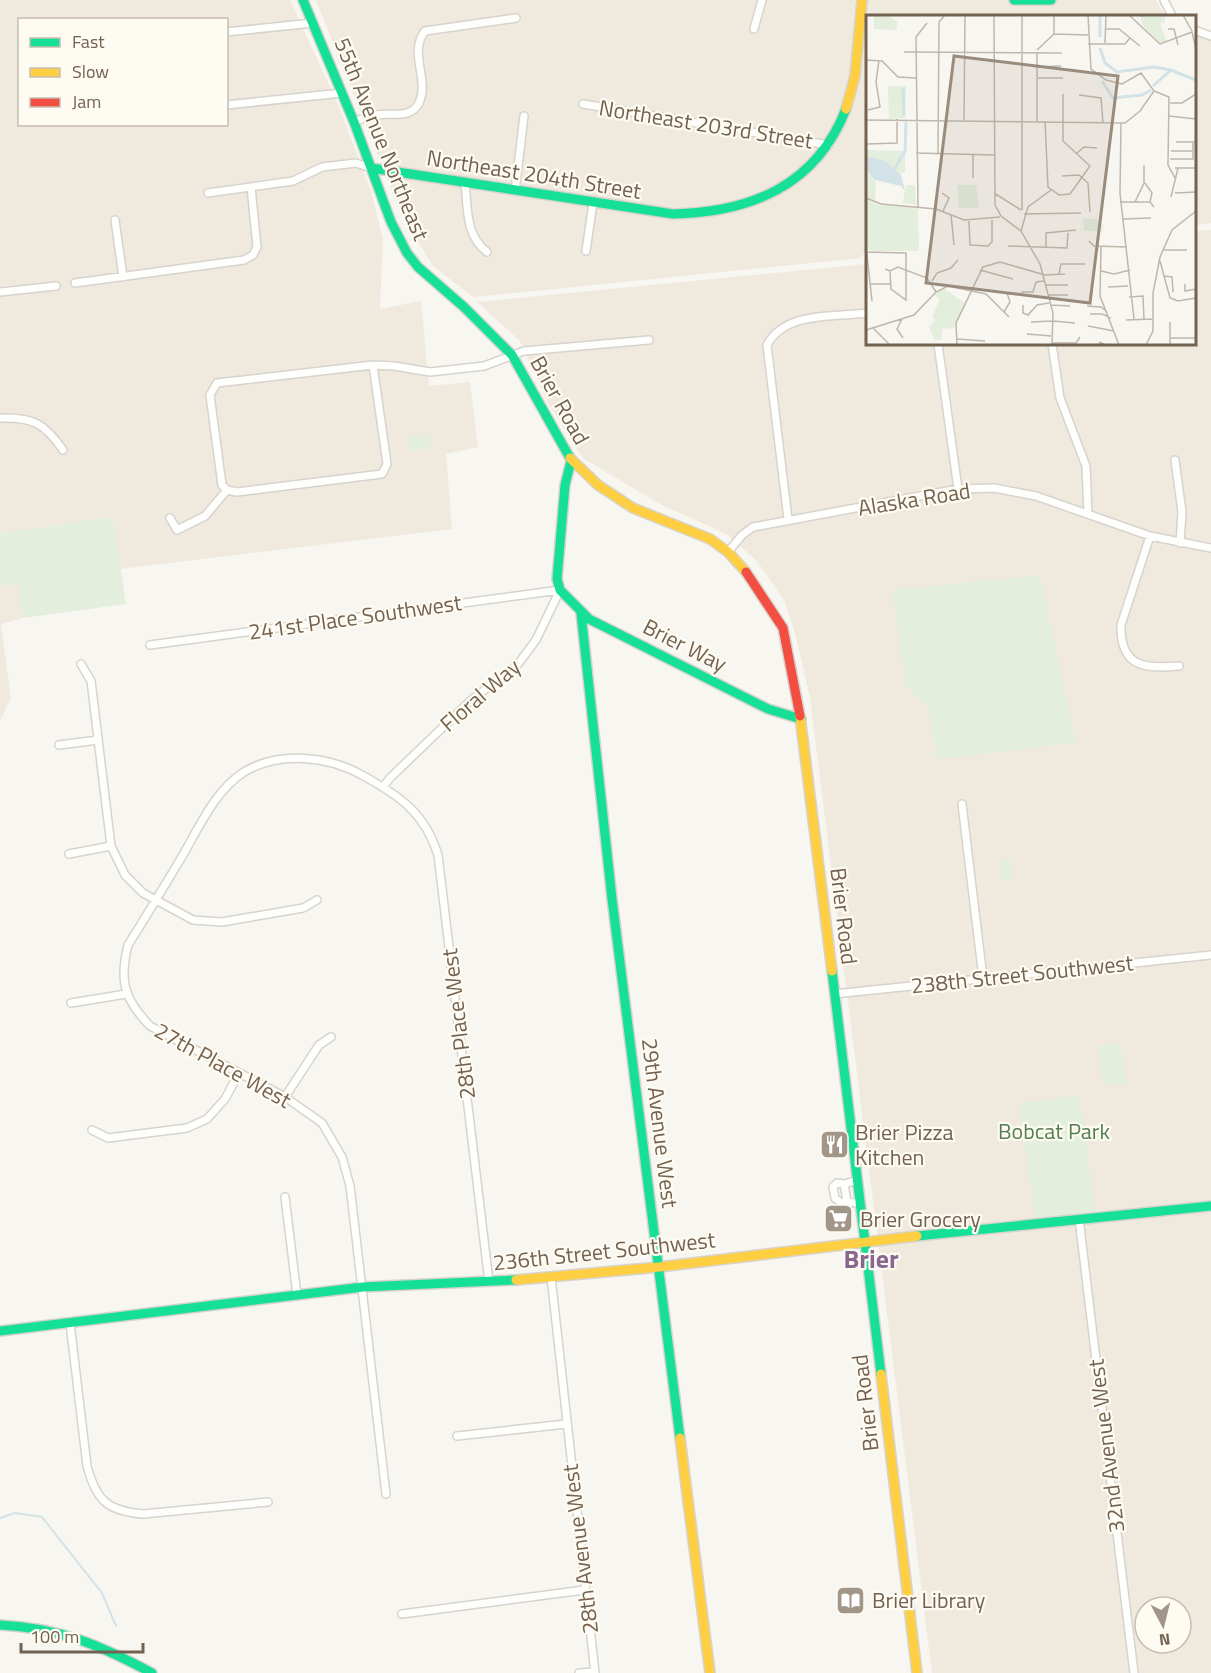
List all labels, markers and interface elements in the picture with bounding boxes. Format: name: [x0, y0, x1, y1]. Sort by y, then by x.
inset map: [866, 15, 1196, 345]
legend: [18, 18, 228, 126]
text: Fast: [72, 28, 105, 55]
street label: 55th Avenue Northeast: [326, 32, 438, 246]
text: Slow: [72, 58, 109, 85]
text: Jam: [72, 88, 101, 115]
street label: Northeast 203rd Street: [597, 90, 816, 158]
street label: Northeast 204th Street: [424, 140, 644, 208]
street label: Brier Road: [522, 349, 598, 451]
street label: Alaska Road: [855, 473, 973, 525]
street label: 241st Place Southwest: [246, 585, 464, 649]
street label: Brier Way: [637, 609, 733, 681]
street label: Floral Way: [432, 650, 528, 740]
street label: Brier Road: [821, 866, 867, 966]
street label: 238th Street Southwest: [909, 945, 1135, 1003]
street label: 28th Place West: [432, 946, 484, 1101]
street label: 27th Place West: [148, 1013, 298, 1117]
street label: 29th Avenue West: [633, 1036, 687, 1210]
park label: Bobcat Park: [998, 1114, 1110, 1148]
place label: Brier Pizza Kitchen: [855, 1115, 953, 1174]
restaurant icon: Brier Pizza Kitchen: [818, 1129, 850, 1161]
place label: Brier Grocery: [860, 1202, 981, 1236]
supermarket icon: Brier Grocery: [823, 1203, 855, 1235]
street label: 236th Street Southwest: [491, 1222, 717, 1280]
district label: Brier: [843, 1239, 899, 1278]
street label: Brier Road: [842, 1353, 888, 1453]
street label: 32nd Avenue West: [1078, 1357, 1134, 1535]
street label: 28th Avenue West: [553, 1462, 607, 1636]
place label: Brier Library: [872, 1583, 986, 1617]
library icon: Brier Library: [835, 1584, 867, 1616]
north arrow: [1133, 1595, 1193, 1655]
scale bar: [21, 1616, 142, 1654]
text: 100 m: [30, 1623, 79, 1650]
text: N: [1158, 1627, 1172, 1652]

